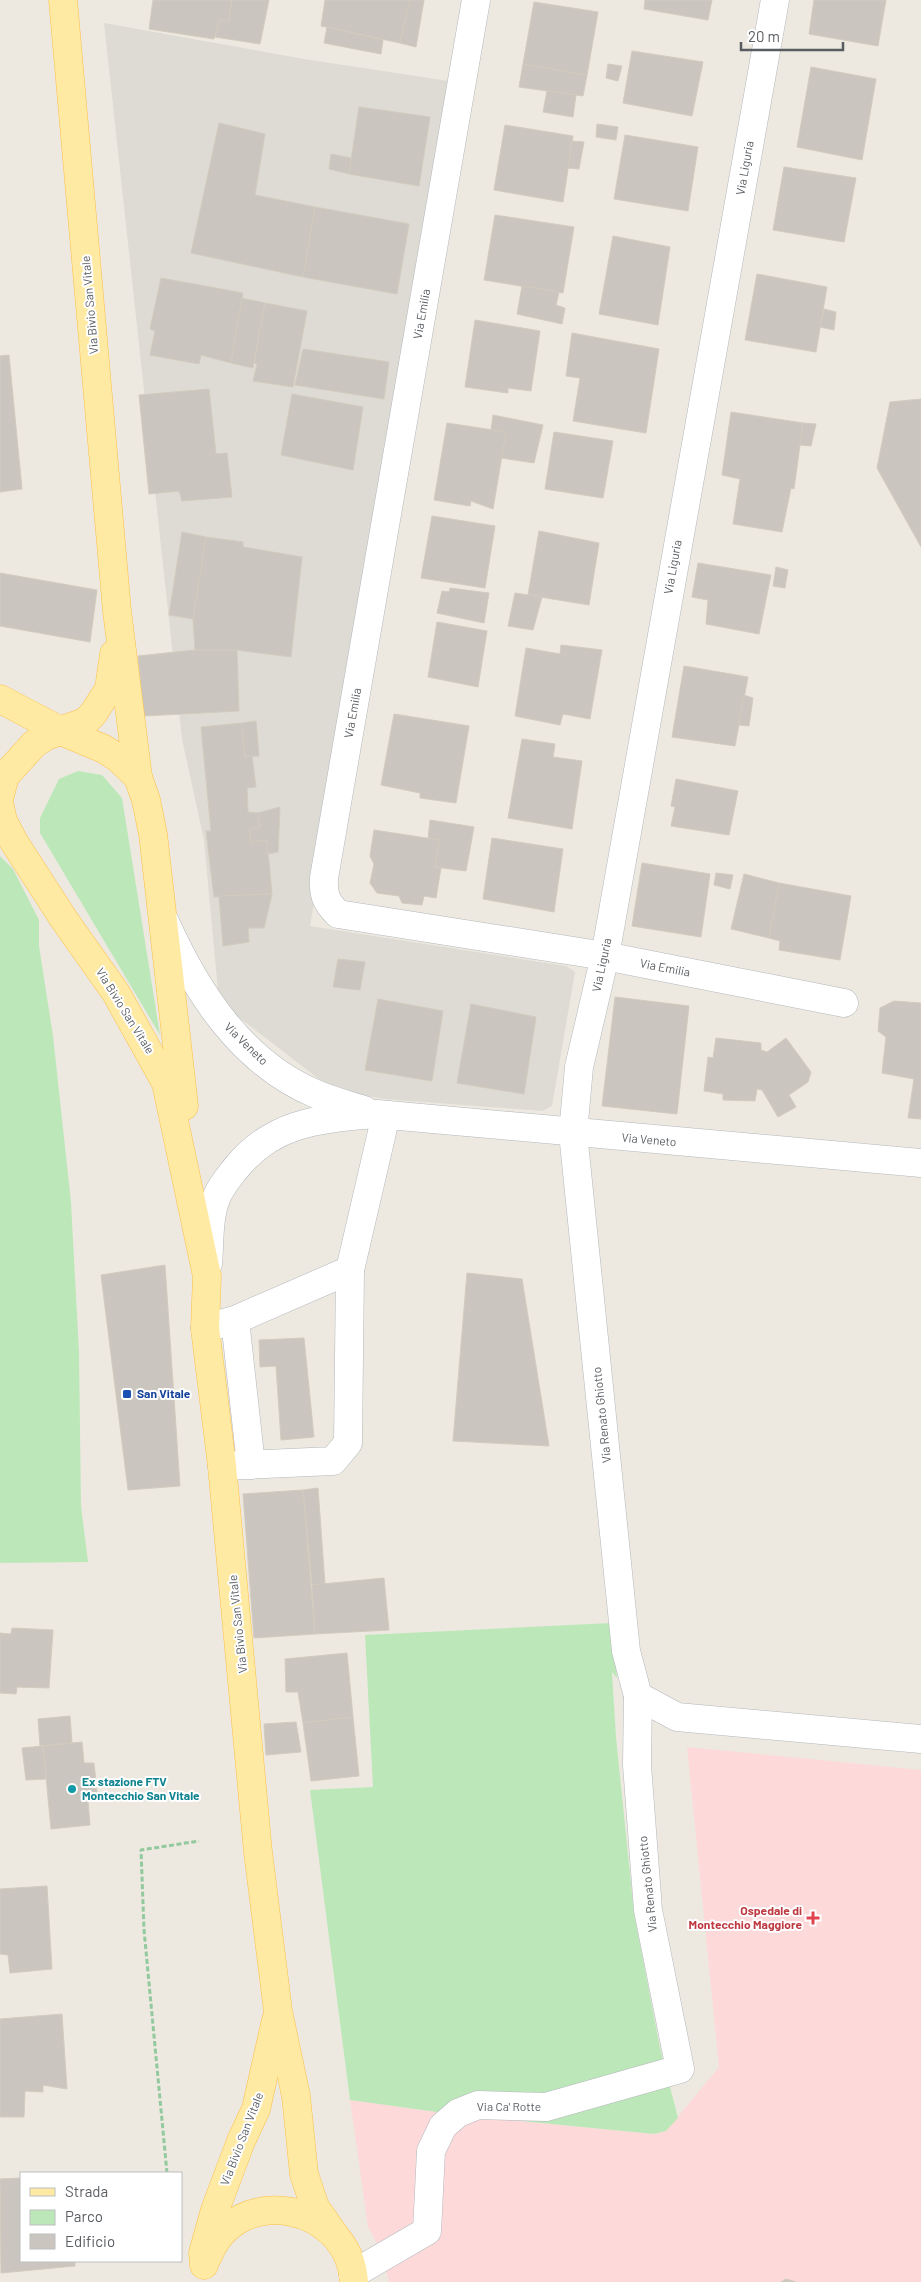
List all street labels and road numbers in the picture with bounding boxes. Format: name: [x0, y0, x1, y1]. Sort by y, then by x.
street label: Via Liguria: [732, 140, 756, 196]
street label: Via Bivio San Vitale: [78, 255, 100, 355]
street label: Via Emilia: [410, 288, 432, 340]
street label: Via Liguria: [660, 539, 684, 595]
street label: Via Emilia: [341, 687, 363, 739]
street label: Via Liguria: [588, 936, 614, 993]
street label: Via Emilia: [639, 955, 691, 979]
street label: Via Bivio San Vitale: [94, 965, 158, 1056]
street label: Via Veneto: [222, 1019, 271, 1067]
street label: Via Veneto: [621, 1130, 677, 1148]
street label: Via Renato Ghiotto: [589, 1366, 613, 1464]
street label: Via Bivio San Vitale: [225, 1574, 249, 1674]
street label: Via Renato Ghiotto: [635, 1835, 659, 1933]
street label: Via Bivio San Vitale: [217, 2090, 265, 2187]
street label: Via Ca' Rotte: [477, 2099, 541, 2113]

